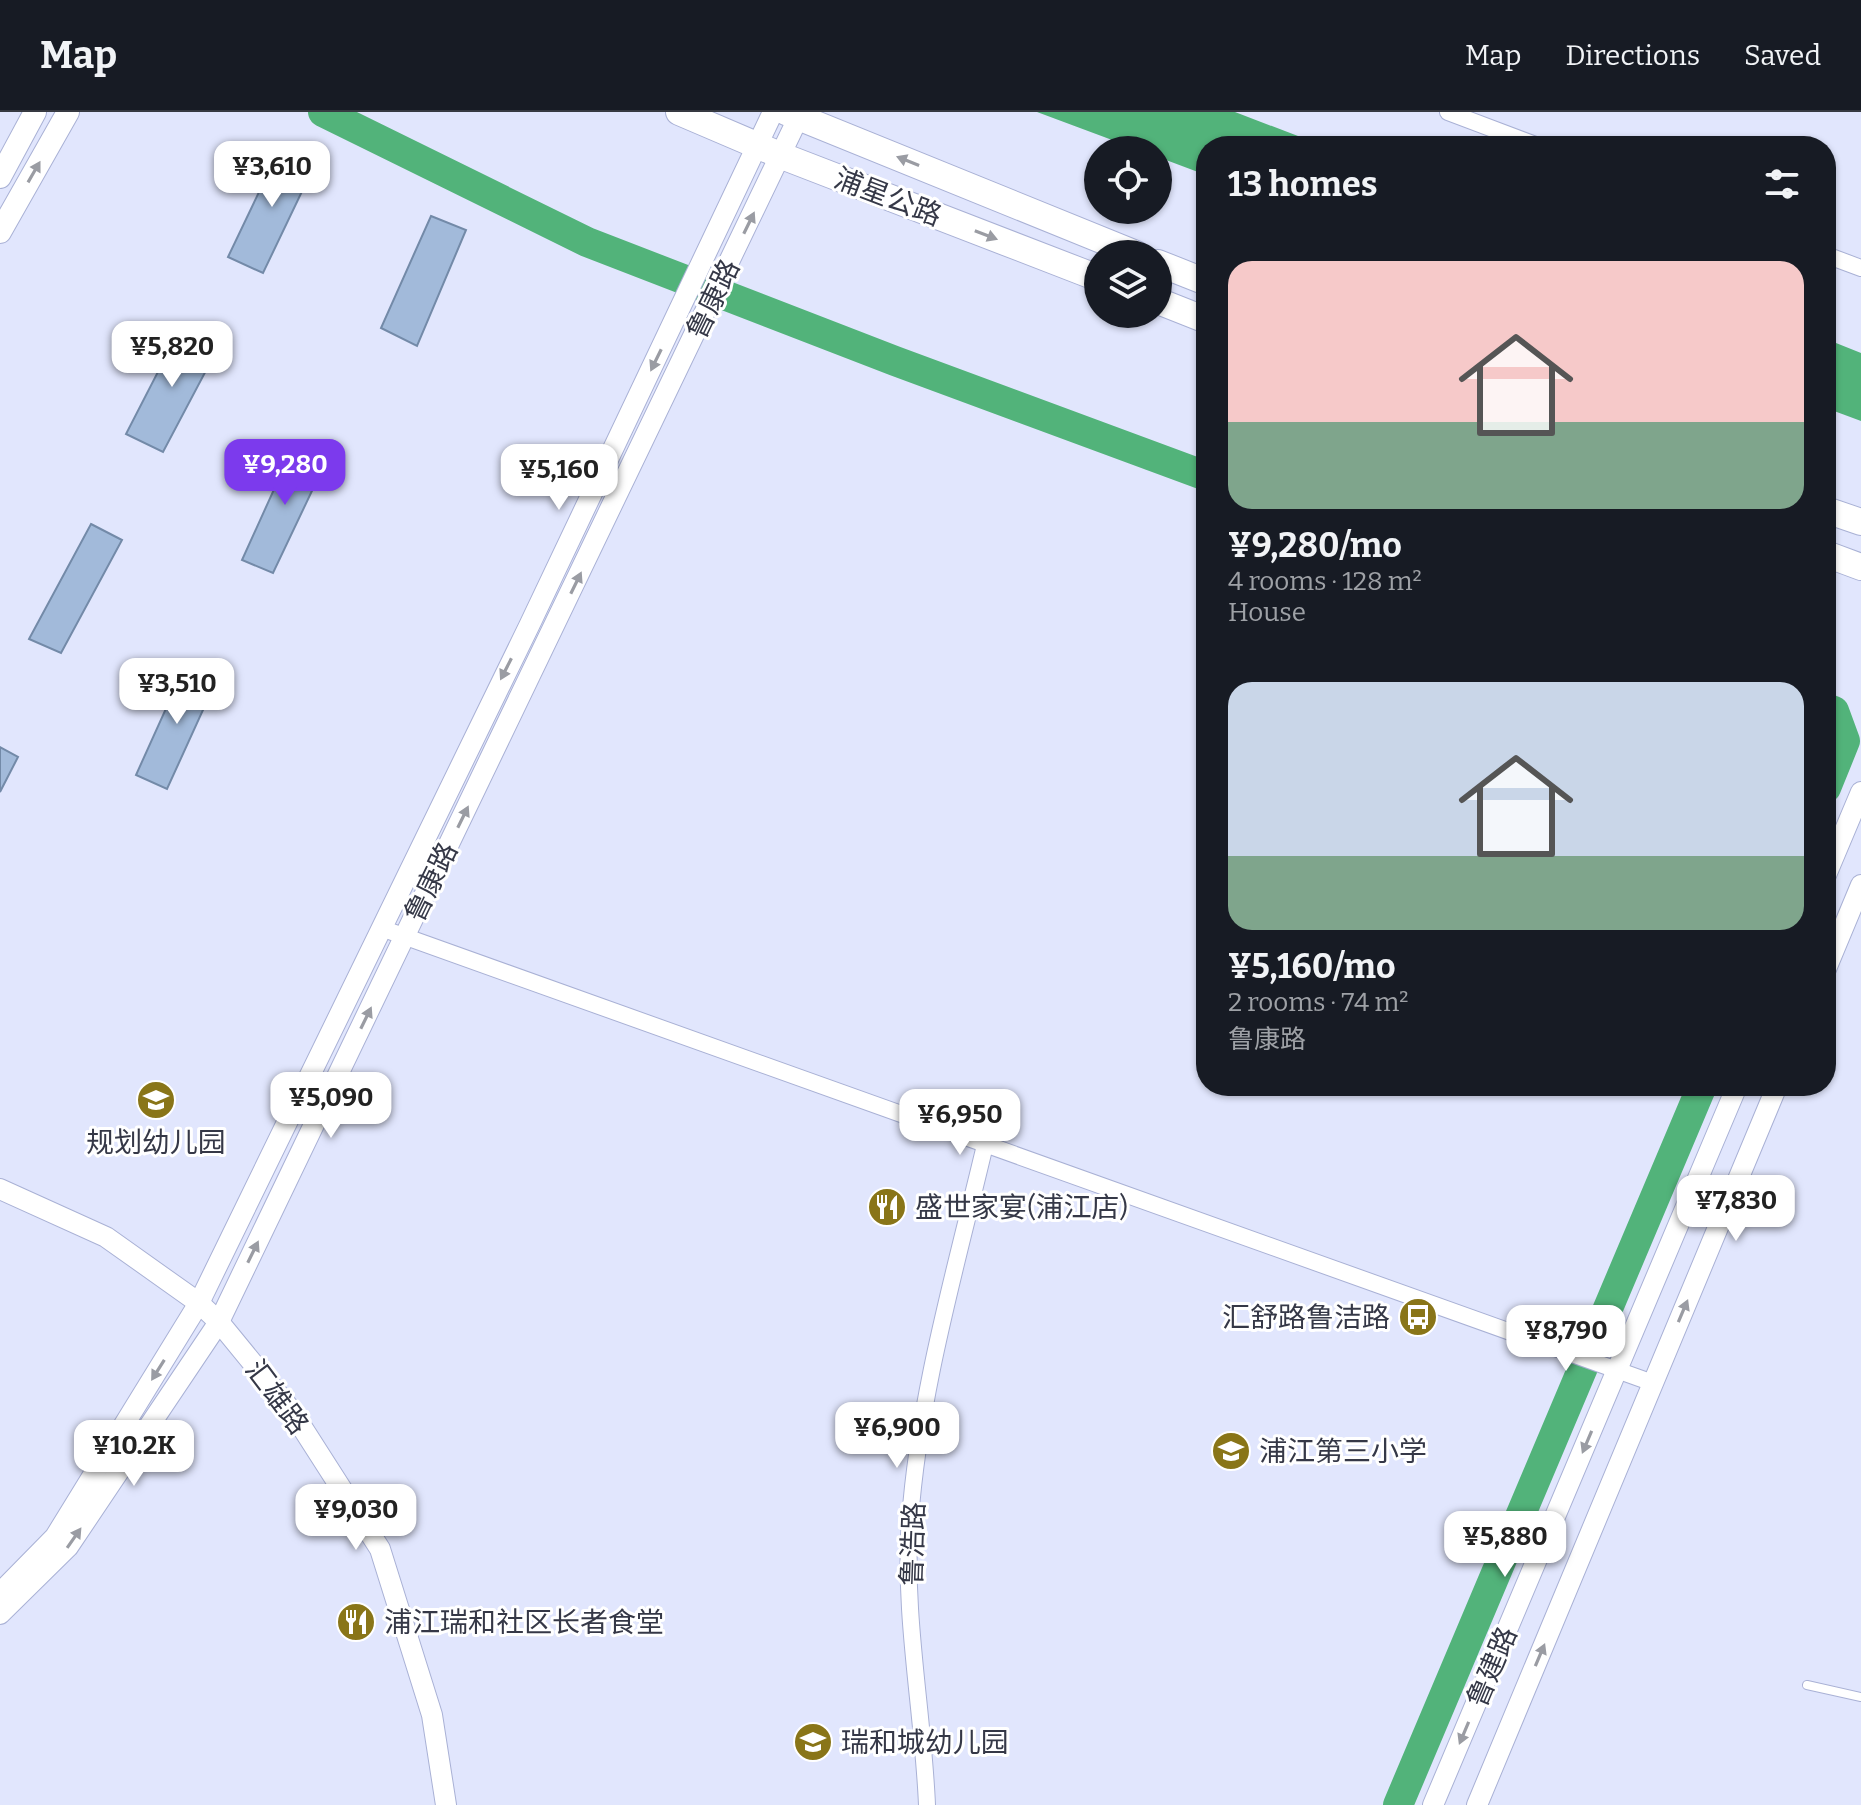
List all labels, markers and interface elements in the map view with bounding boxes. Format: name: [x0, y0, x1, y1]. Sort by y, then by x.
text: Map: [40, 32, 117, 78]
text: Map: [1465, 39, 1521, 72]
text: Directions: [1565, 39, 1700, 72]
text: Saved: [1744, 39, 1821, 72]
map controls: [1084, 136, 1172, 328]
button: locate: [1084, 136, 1172, 224]
pin: ¥3,610: [207, 141, 337, 209]
text: ¥3,610: [232, 151, 312, 182]
one-way arrow: [896, 155, 920, 168]
one-way arrow: [27, 161, 41, 183]
street label: 浦星公路: [830, 162, 946, 232]
icon: filters: [1760, 162, 1804, 206]
text: 13 homes: [1228, 164, 1377, 205]
one-way arrow: [743, 211, 756, 234]
one-way arrow: [974, 229, 998, 242]
button: layers: [1084, 240, 1172, 328]
street label: 鲁康路: [680, 254, 746, 344]
icon: home: [1444, 313, 1588, 457]
pin: ¥5,820: [107, 321, 237, 389]
text: ¥5,820: [130, 331, 214, 362]
one-way arrow: [649, 348, 663, 371]
pin: ¥9,280: [220, 439, 350, 507]
pin: ¥5,160: [494, 444, 624, 512]
text: ¥9,280: [242, 449, 328, 480]
text: ¥5,160: [519, 454, 599, 485]
text: ¥9,280/mo: [1228, 525, 1402, 566]
text: 4 rooms · 128 m²: [1228, 566, 1422, 597]
one-way arrow: [569, 572, 582, 595]
text: House: [1228, 597, 1306, 628]
pin: ¥3,510: [112, 658, 242, 726]
one-way arrow: [500, 658, 513, 681]
text: ¥3,510: [137, 668, 217, 699]
icon: home: [1444, 734, 1588, 878]
one-way arrow: [456, 806, 469, 829]
street label: 鲁康路: [398, 837, 464, 927]
text: ¥5,160/mo: [1228, 946, 1396, 987]
text: 2 rooms · 74 m²: [1228, 987, 1408, 1018]
one-way arrow: [359, 1006, 373, 1029]
text: 鲁康路: [1228, 1024, 1306, 1055]
pin: ¥5,090: [266, 1072, 396, 1140]
school or university icon: 规划幼儿园: [135, 1079, 177, 1121]
text: ¥5,090: [288, 1082, 374, 1113]
pin: ¥6,950: [895, 1089, 1025, 1157]
text: ¥6,950: [917, 1099, 1003, 1130]
place label: 规划幼儿园: [86, 1126, 226, 1159]
pin: ¥7,830: [1671, 1175, 1801, 1243]
text: ¥7,830: [1695, 1185, 1777, 1216]
restaurant icon: 盛世家宴(浦江店): [866, 1186, 908, 1228]
place label: 盛世家宴(浦江店): [915, 1191, 1128, 1224]
one-way arrow: [246, 1240, 260, 1263]
bus stop icon: 汇舒路鲁洁路: [1397, 1296, 1439, 1338]
one-way arrow: [1677, 1299, 1690, 1323]
place label: 汇舒路鲁洁路: [1222, 1301, 1390, 1334]
pin: ¥8,790: [1501, 1305, 1631, 1373]
text: ¥8,790: [1524, 1315, 1608, 1346]
street label: 汇雄路: [239, 1354, 315, 1440]
one-way arrow: [151, 1359, 165, 1381]
pin: ¥6,900: [832, 1402, 962, 1470]
text: ¥6,900: [853, 1412, 941, 1443]
pin: ¥10.2K: [69, 1420, 199, 1488]
text: ¥10.2K: [92, 1430, 176, 1461]
school or university icon: 浦江第三小学: [1210, 1430, 1252, 1472]
one-way arrow: [1580, 1430, 1593, 1454]
place label: 浦江第三小学: [1259, 1435, 1427, 1468]
pin: ¥9,030: [291, 1484, 421, 1552]
text: ¥9,030: [313, 1494, 399, 1525]
street label: 鲁浩路: [895, 1501, 931, 1587]
pin: ¥5,880: [1440, 1511, 1570, 1579]
text: ¥5,880: [1462, 1521, 1548, 1552]
one-way arrow: [65, 1528, 81, 1548]
restaurant icon: 浦江瑞和社区长者食堂: [335, 1601, 377, 1643]
place label: 浦江瑞和社区长者食堂: [384, 1606, 664, 1639]
street label: 鲁建路: [1460, 1622, 1524, 1712]
one-way arrow: [1533, 1644, 1546, 1667]
school or university icon: 瑞和城幼儿园: [792, 1721, 834, 1763]
one-way arrow: [1457, 1721, 1470, 1745]
place label: 瑞和城幼儿园: [841, 1726, 1009, 1759]

